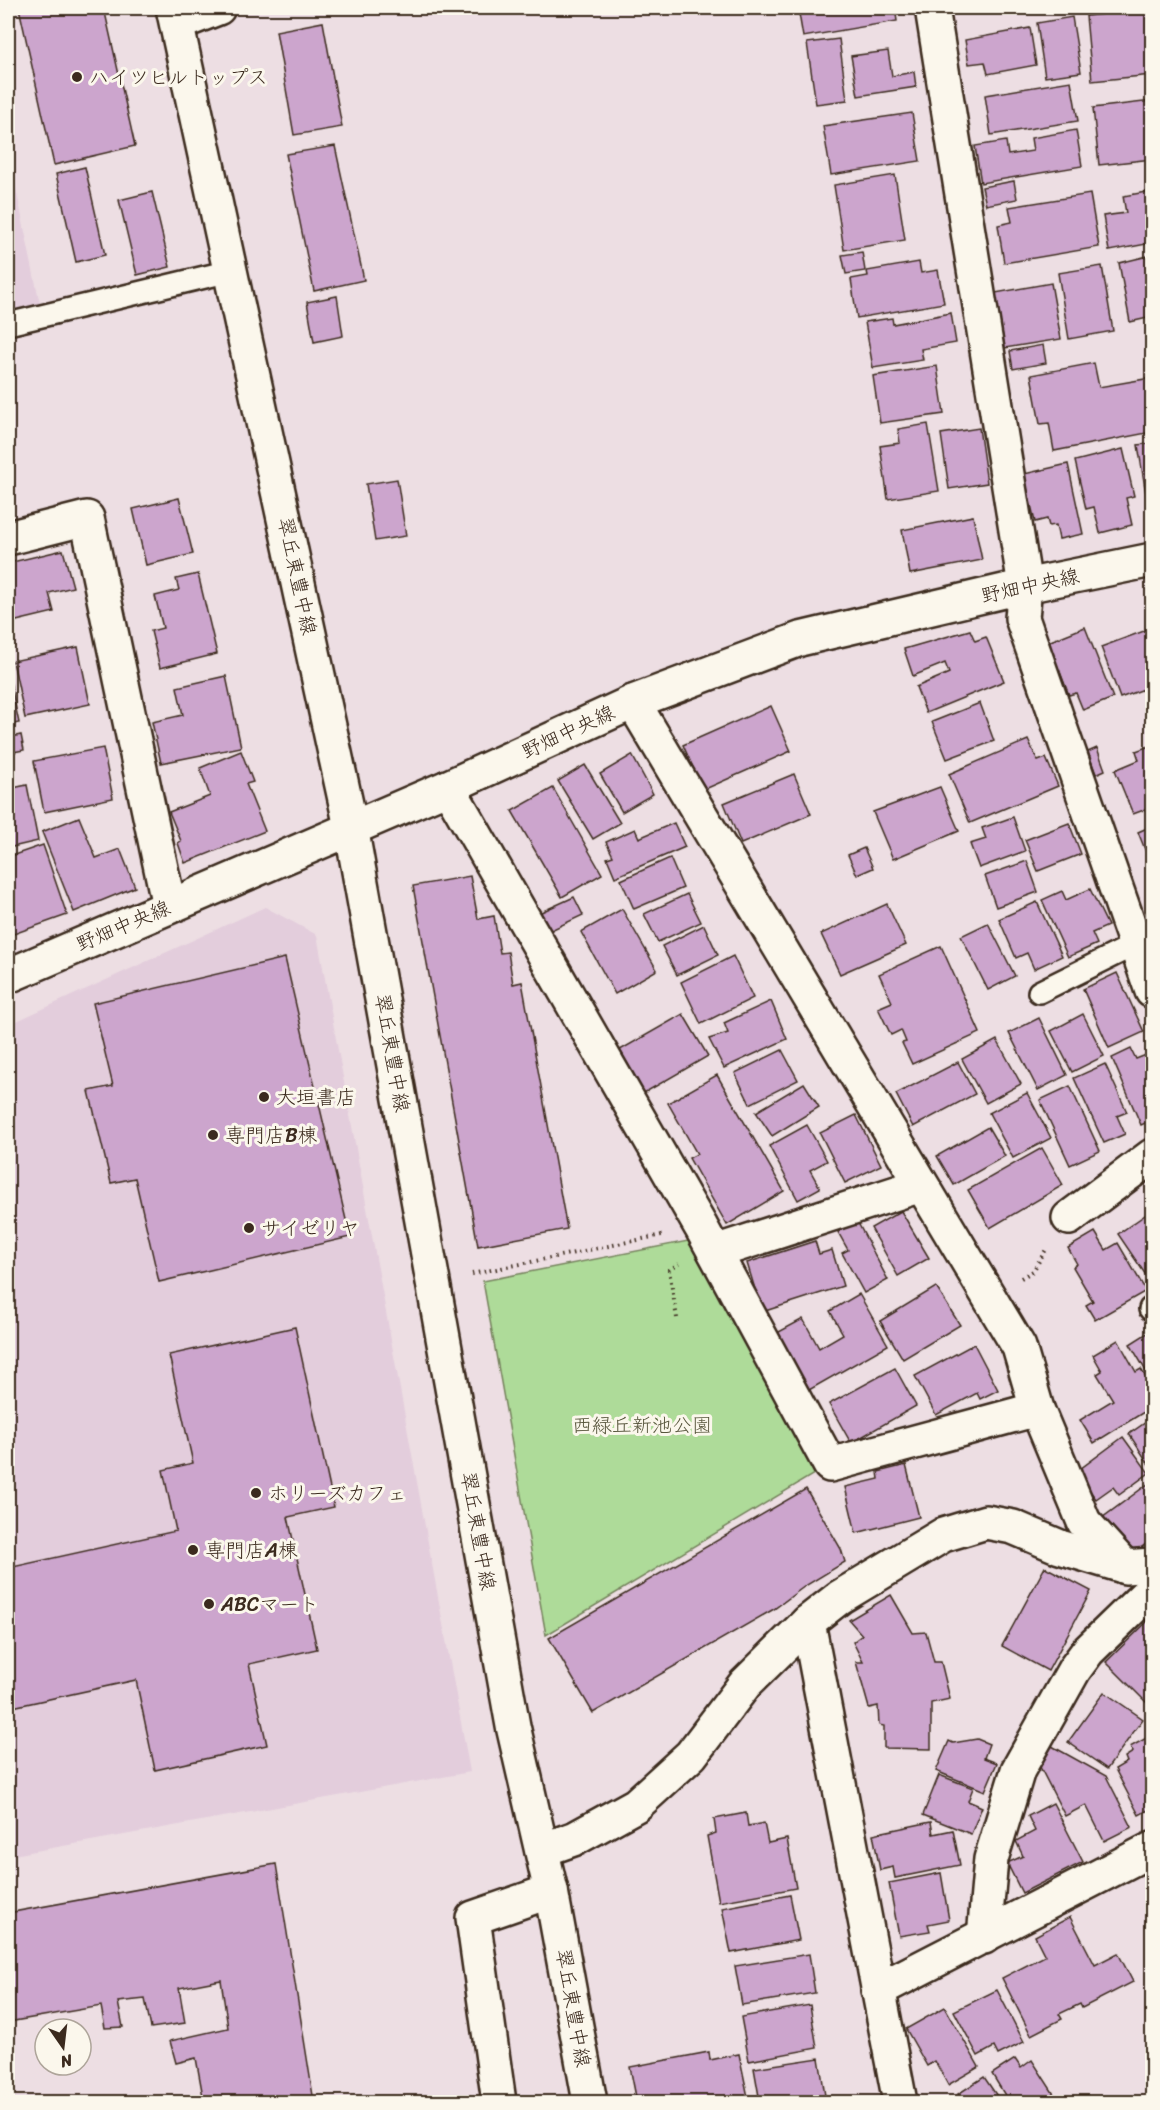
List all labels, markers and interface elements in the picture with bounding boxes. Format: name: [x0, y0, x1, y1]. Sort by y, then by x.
place label: ハイツヒルトップス: [89, 60, 268, 95]
marker: ハイツヒルトップス: [70, 70, 84, 84]
street label: 翠丘東豊中線: [267, 514, 327, 638]
street label: 野畑中央線: [977, 558, 1083, 614]
street label: 野畑中央線: [515, 695, 621, 769]
street label: 野畑中央線: [70, 890, 176, 962]
street label: 翠丘東豊中線: [364, 991, 420, 1115]
place label: 大垣書店: [276, 1080, 356, 1115]
marker: 大垣書店: [257, 1090, 271, 1104]
place label: 専門店B棟: [225, 1118, 318, 1153]
marker: 専門店B棟: [206, 1128, 220, 1142]
place label: サイゼリヤ: [261, 1211, 360, 1246]
marker: サイゼリヤ: [242, 1221, 256, 1235]
park label: 西緑丘新池公園: [572, 1408, 712, 1443]
street label: 翠丘東豊中線: [450, 1469, 506, 1593]
place label: ホリーズカフェ: [268, 1476, 406, 1511]
marker: ホリーズカフェ: [249, 1486, 263, 1500]
place label: 専門店A棟: [205, 1533, 298, 1568]
marker: 専門店A棟: [186, 1543, 200, 1557]
place label: ABCマート: [220, 1587, 319, 1622]
marker: ABCマート: [202, 1597, 216, 1611]
street label: 翠丘東豊中線: [545, 1946, 601, 2070]
north arrow: [33, 2017, 93, 2077]
text: N: [57, 2045, 76, 2077]

